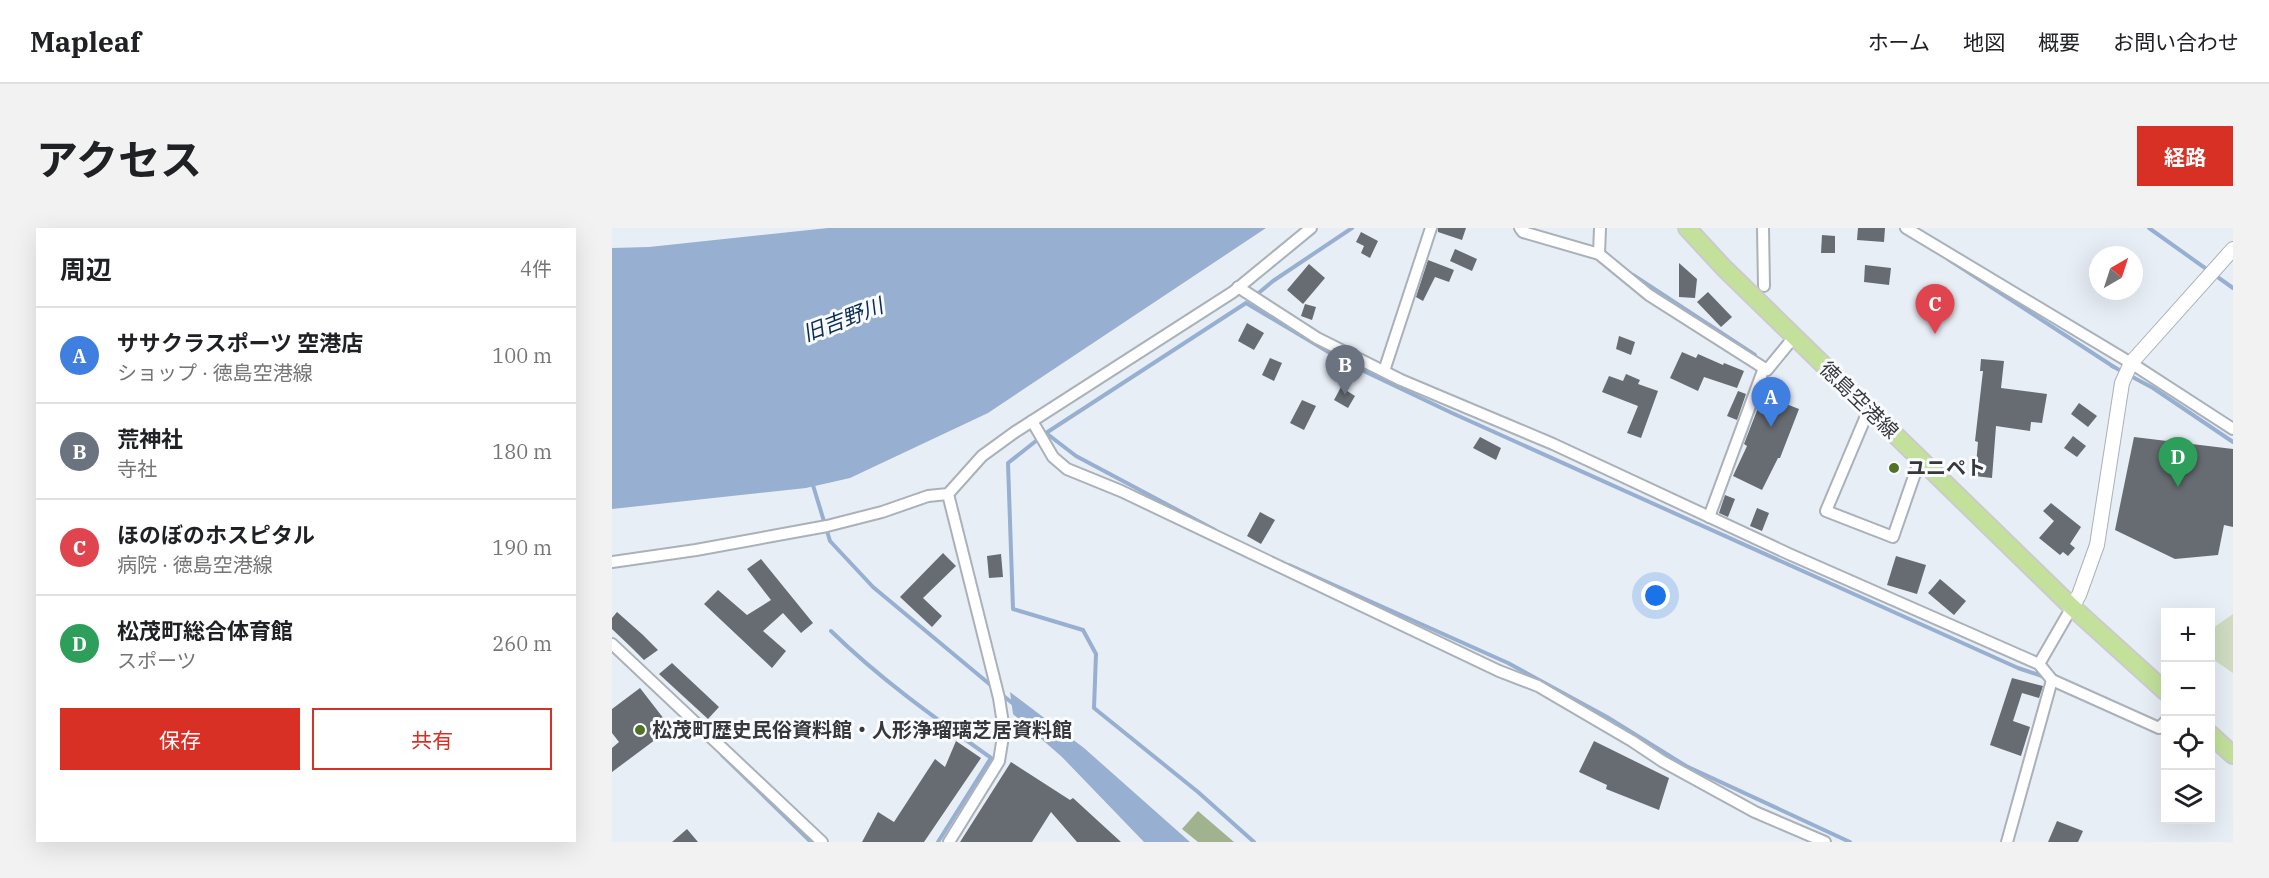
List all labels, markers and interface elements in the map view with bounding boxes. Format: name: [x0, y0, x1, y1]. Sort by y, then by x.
text: Mapleaf: [30, 23, 141, 60]
text: ホーム: [1868, 28, 1930, 56]
text: 地図: [1963, 28, 2005, 56]
text: 概要: [2038, 28, 2080, 56]
text: お問い合わせ: [2113, 28, 2239, 56]
button: 経路: [2137, 126, 2233, 186]
text: アクセス: [36, 132, 202, 187]
north arrow: [2089, 246, 2143, 300]
text: 周辺: [60, 252, 112, 286]
text: 4件: [520, 255, 552, 282]
pin: C: [1916, 285, 1954, 334]
water label: 旧吉野川: [798, 290, 889, 347]
text: ササクラスポーツ 空港店: [117, 328, 363, 357]
text: A: [73, 342, 86, 369]
text: 100 m: [492, 342, 552, 369]
pin: B: [1326, 346, 1364, 395]
street label: 徳島空港線: [1814, 355, 1905, 444]
text: ショップ · 徳島空港線: [117, 359, 313, 386]
pin: A: [1752, 378, 1790, 427]
text: 荒神社: [117, 424, 183, 453]
text: B: [72, 438, 87, 465]
text: 180 m: [492, 438, 552, 465]
pin: D: [2158, 438, 2198, 487]
place label: ユニペト: [1906, 454, 1986, 481]
text: 寺社: [117, 455, 157, 482]
marker: ユニペト: [1887, 461, 1901, 475]
text: ほのぼのホスピタル: [117, 520, 315, 549]
text: C: [73, 534, 86, 561]
text: 190 m: [492, 534, 552, 561]
text: 病院 · 徳島空港線: [117, 551, 273, 578]
your location: [1641, 581, 1670, 610]
map controls: [2161, 608, 2215, 824]
button: +: [2161, 608, 2215, 662]
text: 松茂町総合体育館: [117, 616, 293, 645]
text: D: [72, 630, 87, 657]
text: 260 m: [492, 630, 552, 657]
text: スポーツ: [117, 647, 197, 674]
button: −: [2161, 662, 2215, 716]
button: 保存: [60, 708, 300, 770]
button: 共有: [312, 708, 552, 770]
place label: 松茂町歴史民俗資料館・人形浄瑠璃芝居資料館: [652, 716, 1072, 743]
button: locate: [2161, 716, 2215, 770]
marker: 松茂町歴史民俗資料館・人形浄瑠璃芝居資料館: [633, 723, 647, 737]
button: layers: [2161, 770, 2215, 824]

